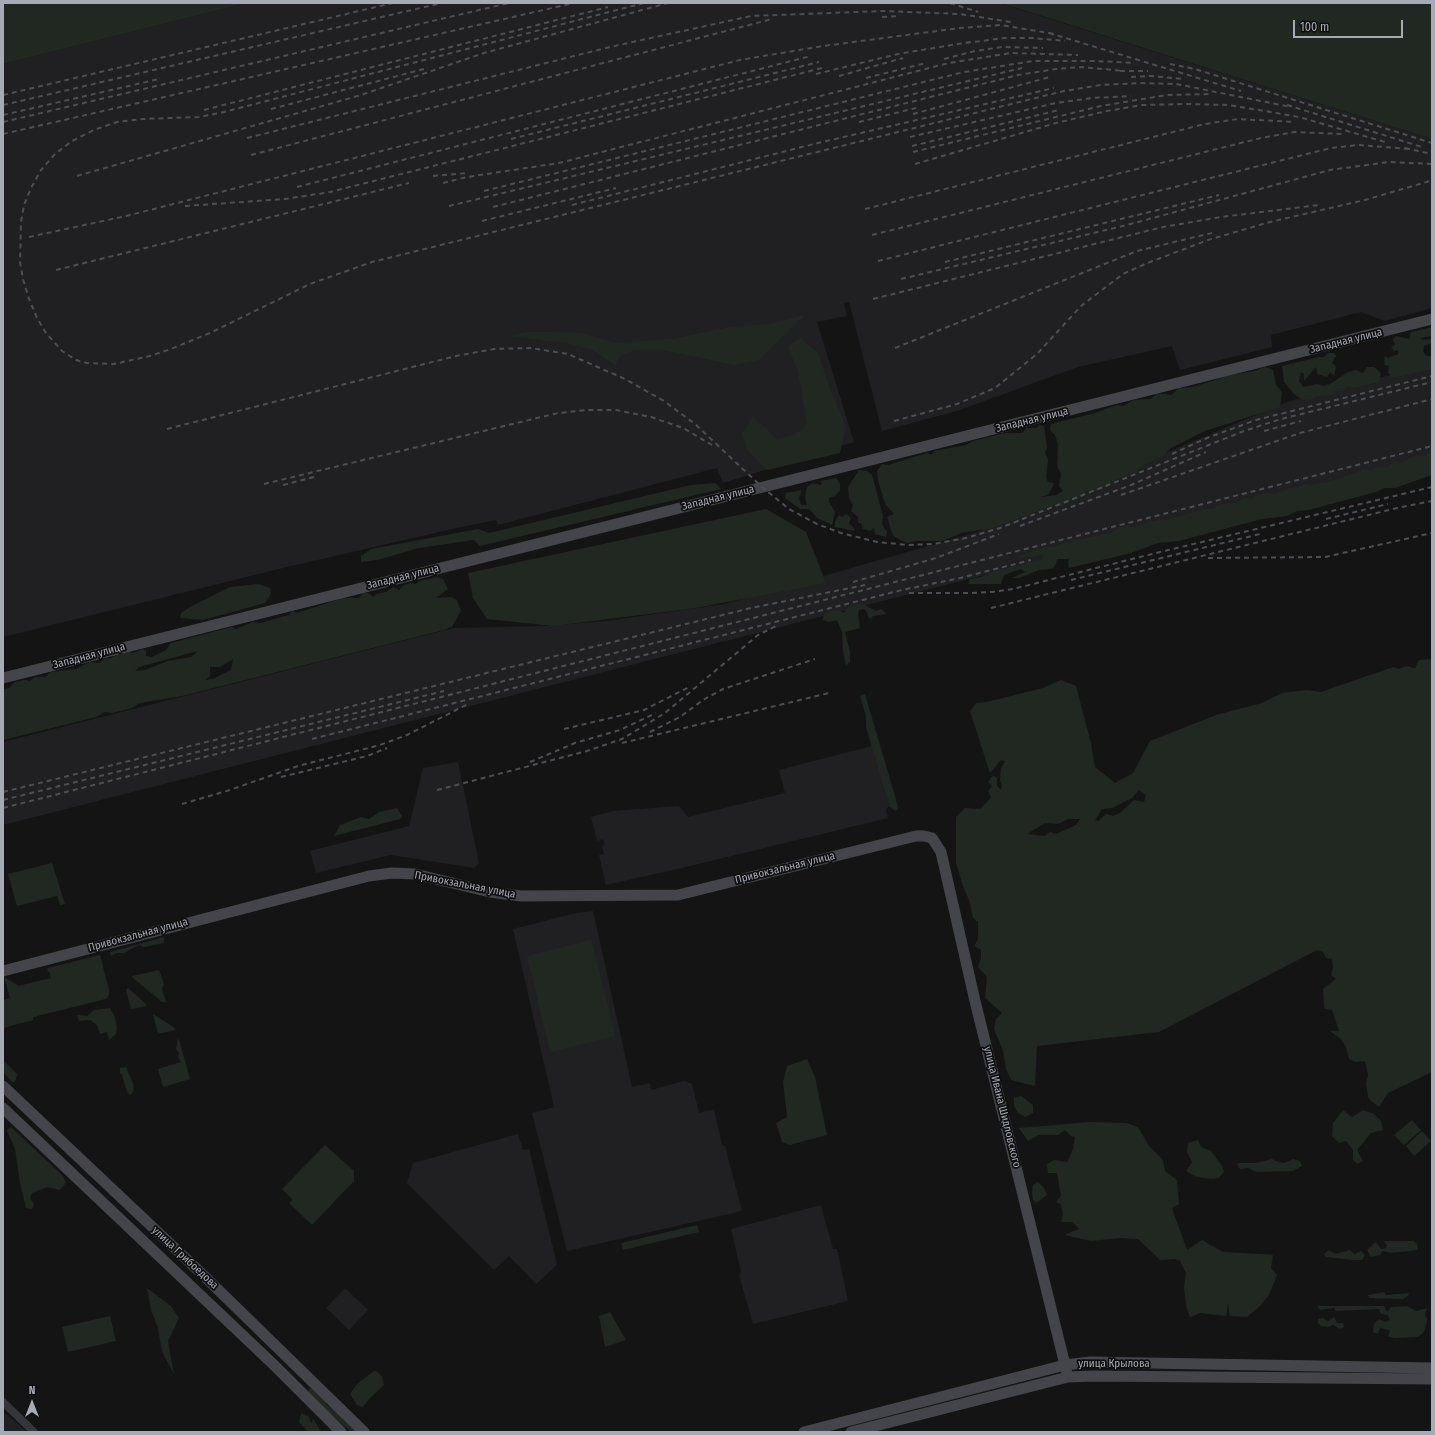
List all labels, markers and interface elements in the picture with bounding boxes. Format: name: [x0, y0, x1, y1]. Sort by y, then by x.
scale bar: [1295, 12, 1405, 38]
text: 100 m: [1300, 20, 1329, 34]
street label: Западная улица: [1308, 326, 1384, 356]
street label: Западная улица: [994, 405, 1070, 435]
street label: Западная улица: [680, 483, 756, 513]
street label: Западная улица: [365, 562, 441, 592]
street label: Западная улица: [51, 640, 127, 672]
street label: Привокзальная улица: [734, 849, 836, 887]
street label: Привокзальная улица: [413, 869, 517, 901]
street label: Привокзальная улица: [87, 915, 189, 955]
street label: улица Ивана Шидловского: [981, 1045, 1023, 1169]
street label: улица Грибоедова: [149, 1224, 221, 1292]
street label: улица Крылова: [1078, 1357, 1150, 1371]
north arrow: [12, 1383, 52, 1423]
text: N: [29, 1384, 35, 1397]

